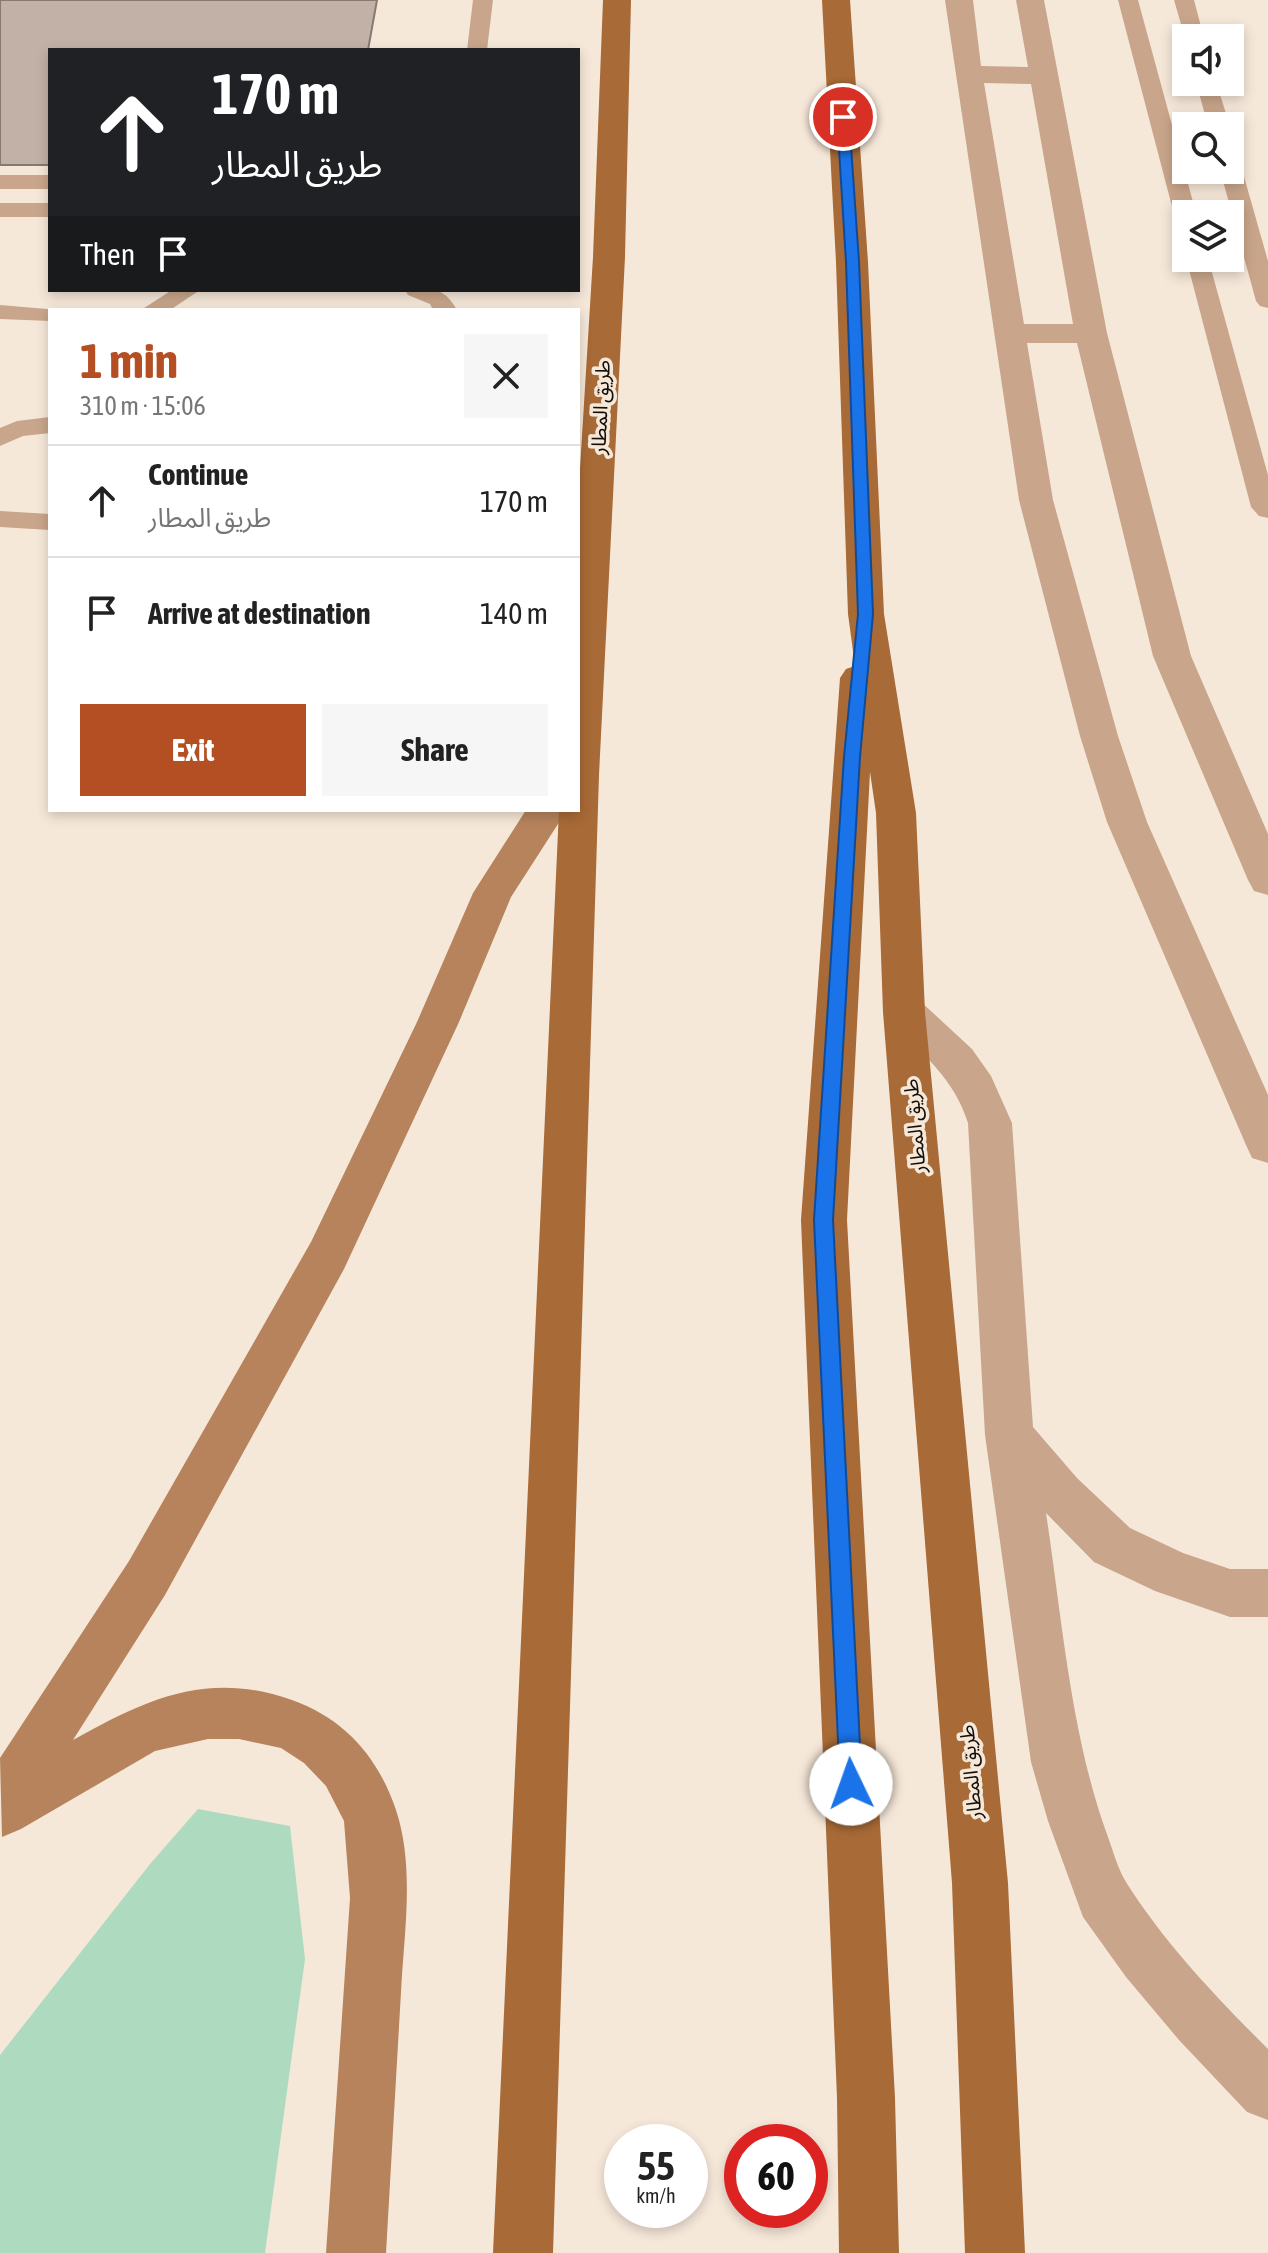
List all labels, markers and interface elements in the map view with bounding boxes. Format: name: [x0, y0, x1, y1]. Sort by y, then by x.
map controls: [1172, 24, 1244, 272]
button: sound: [1172, 24, 1244, 96]
text: 170 m: [212, 62, 339, 126]
icon: ahead: [80, 80, 184, 184]
pin: [809, 83, 877, 151]
icon: arrive: [821, 95, 865, 139]
button: search: [1172, 112, 1244, 184]
text: طريق المطار: [212, 143, 382, 185]
button: layers: [1172, 200, 1244, 272]
icon: arrive: [151, 232, 195, 276]
text: Then: [80, 237, 135, 271]
text: 1 min: [80, 333, 178, 388]
button: close: [464, 334, 548, 418]
street label: طريق المطار: [586, 359, 616, 456]
text: 310 m · 15:06: [80, 391, 206, 421]
text: Continue: [148, 457, 248, 491]
icon: ahead: [80, 479, 124, 523]
text: 170 m: [480, 484, 548, 518]
text: طريق المطار: [148, 503, 271, 533]
icon: arrive: [80, 591, 124, 635]
text: Arrive at destination: [148, 596, 370, 630]
text: 140 m: [480, 596, 548, 630]
button: Exit: [80, 704, 306, 796]
button: Share: [322, 704, 548, 796]
street label: طريق المطار: [898, 1078, 932, 1175]
street label: طريق المطار: [954, 1724, 988, 1821]
position arrow: [809, 1742, 893, 1826]
speed limit sign: 60: [724, 2124, 828, 2228]
text: 55: [637, 2143, 675, 2188]
text: km/h: [636, 2184, 676, 2207]

